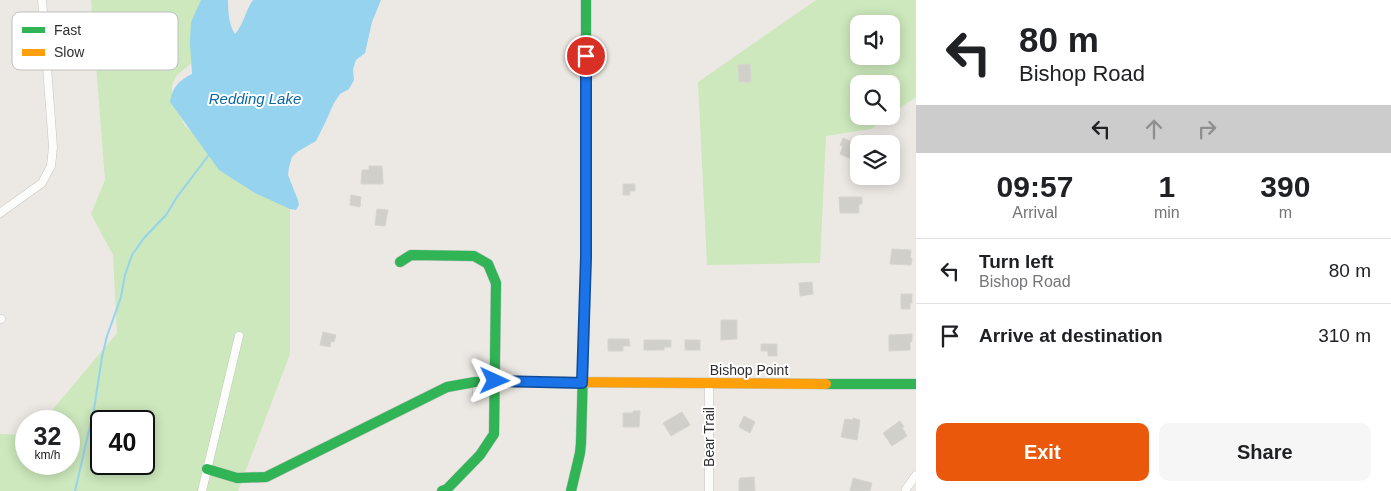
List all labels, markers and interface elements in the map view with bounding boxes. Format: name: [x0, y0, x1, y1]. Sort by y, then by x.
legend: [12, 12, 178, 70]
map controls: [850, 15, 900, 185]
button: sound: [850, 15, 900, 65]
icon: left: [936, 20, 1001, 85]
text: 80 m: [1019, 20, 1099, 59]
text: Fast: [54, 22, 81, 38]
pin: [565, 35, 607, 77]
icon: arrive: [572, 42, 600, 70]
text: Slow: [54, 44, 85, 60]
text: Bishop Road: [1019, 61, 1145, 86]
button: search: [850, 75, 900, 125]
water label: Redding Lake: [209, 90, 301, 107]
icon: left: [1087, 115, 1115, 143]
icon: ahead: [1140, 115, 1168, 143]
icon: right: [1193, 115, 1221, 143]
button: layers: [850, 135, 900, 185]
text: 09:57: [997, 170, 1073, 203]
text: 1: [1158, 170, 1175, 203]
text: 390: [1260, 170, 1310, 203]
text: Arrival: [1012, 204, 1058, 221]
text: min: [1154, 204, 1180, 221]
text: m: [1279, 204, 1292, 221]
text: Turn left: [979, 251, 1054, 272]
icon: left: [936, 257, 964, 285]
text: 80 m: [1329, 260, 1371, 281]
text: Bishop Road: [979, 273, 1071, 290]
icon: arrive: [936, 322, 964, 350]
text: Arrive at destination: [979, 325, 1163, 346]
text: 310 m: [1318, 325, 1371, 346]
position arrow: [468, 354, 520, 406]
street label: Bishop Point: [710, 362, 788, 378]
street label: Bear Trail: [701, 407, 717, 467]
speed limit sign: 40: [90, 410, 155, 475]
text: 32: [34, 422, 61, 450]
button: Exit: [936, 423, 1149, 481]
button: Share: [1159, 423, 1371, 481]
text: km/h: [34, 448, 61, 462]

